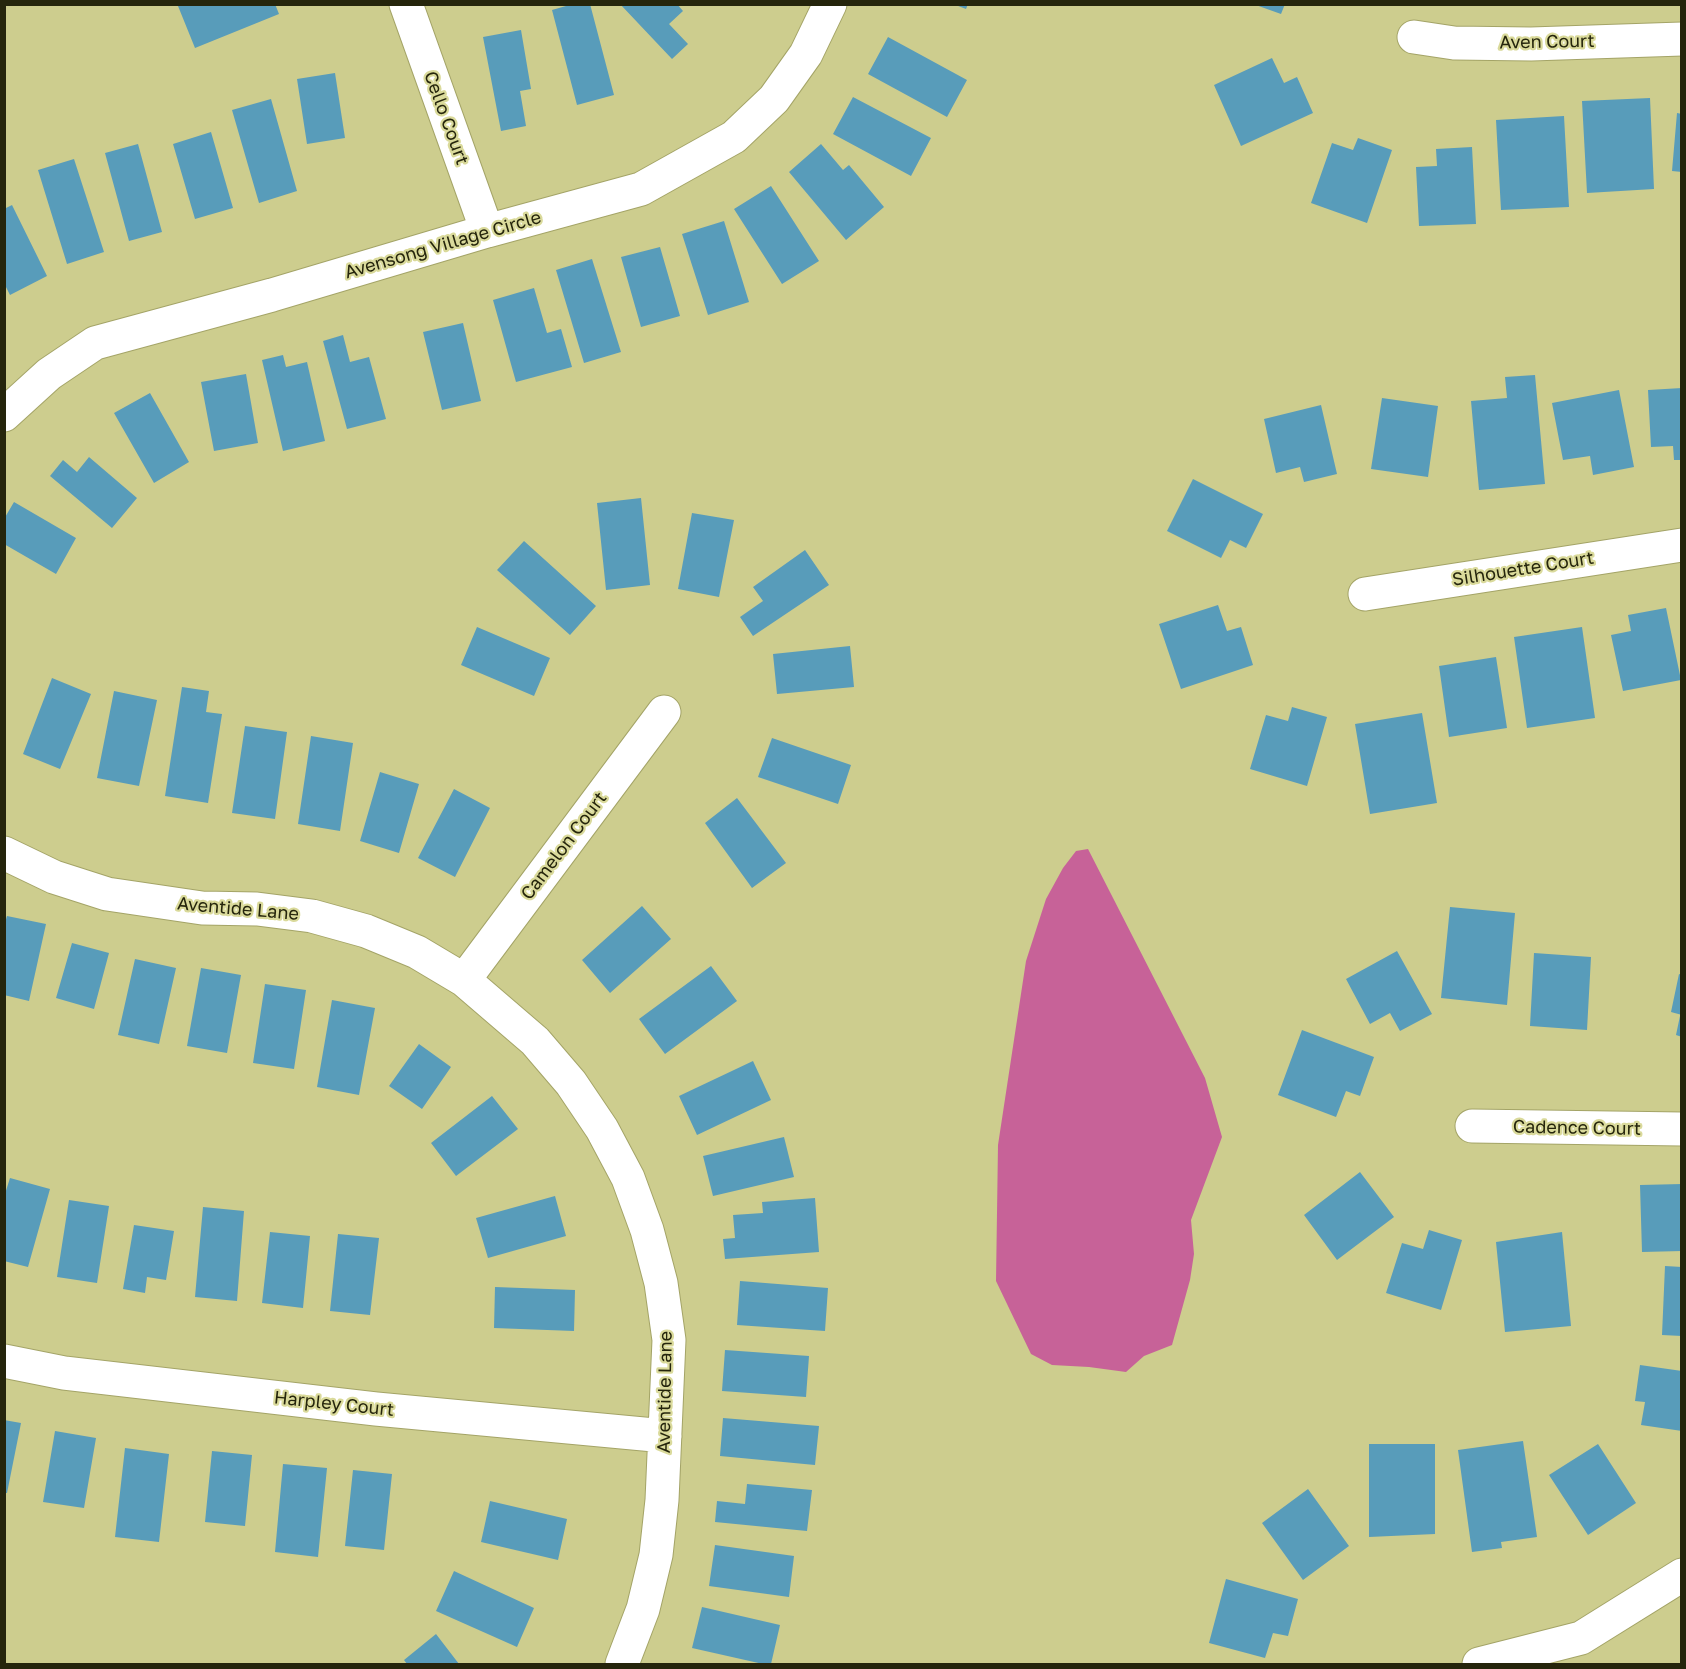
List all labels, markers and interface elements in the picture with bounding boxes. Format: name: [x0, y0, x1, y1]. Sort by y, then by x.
street label: Aven Court: [1499, 30, 1595, 54]
street label: Cello Court: [419, 68, 473, 168]
street label: Avensong Village Circle: [342, 207, 544, 283]
street label: Silhouette Court: [1451, 547, 1595, 591]
street label: Camelon Court: [516, 788, 612, 904]
street label: Aventide Lane: [176, 893, 300, 925]
street label: Cadence Court: [1513, 1116, 1641, 1140]
street label: Aventide Lane: [653, 1331, 677, 1453]
street label: Harpley Court: [273, 1387, 395, 1421]

